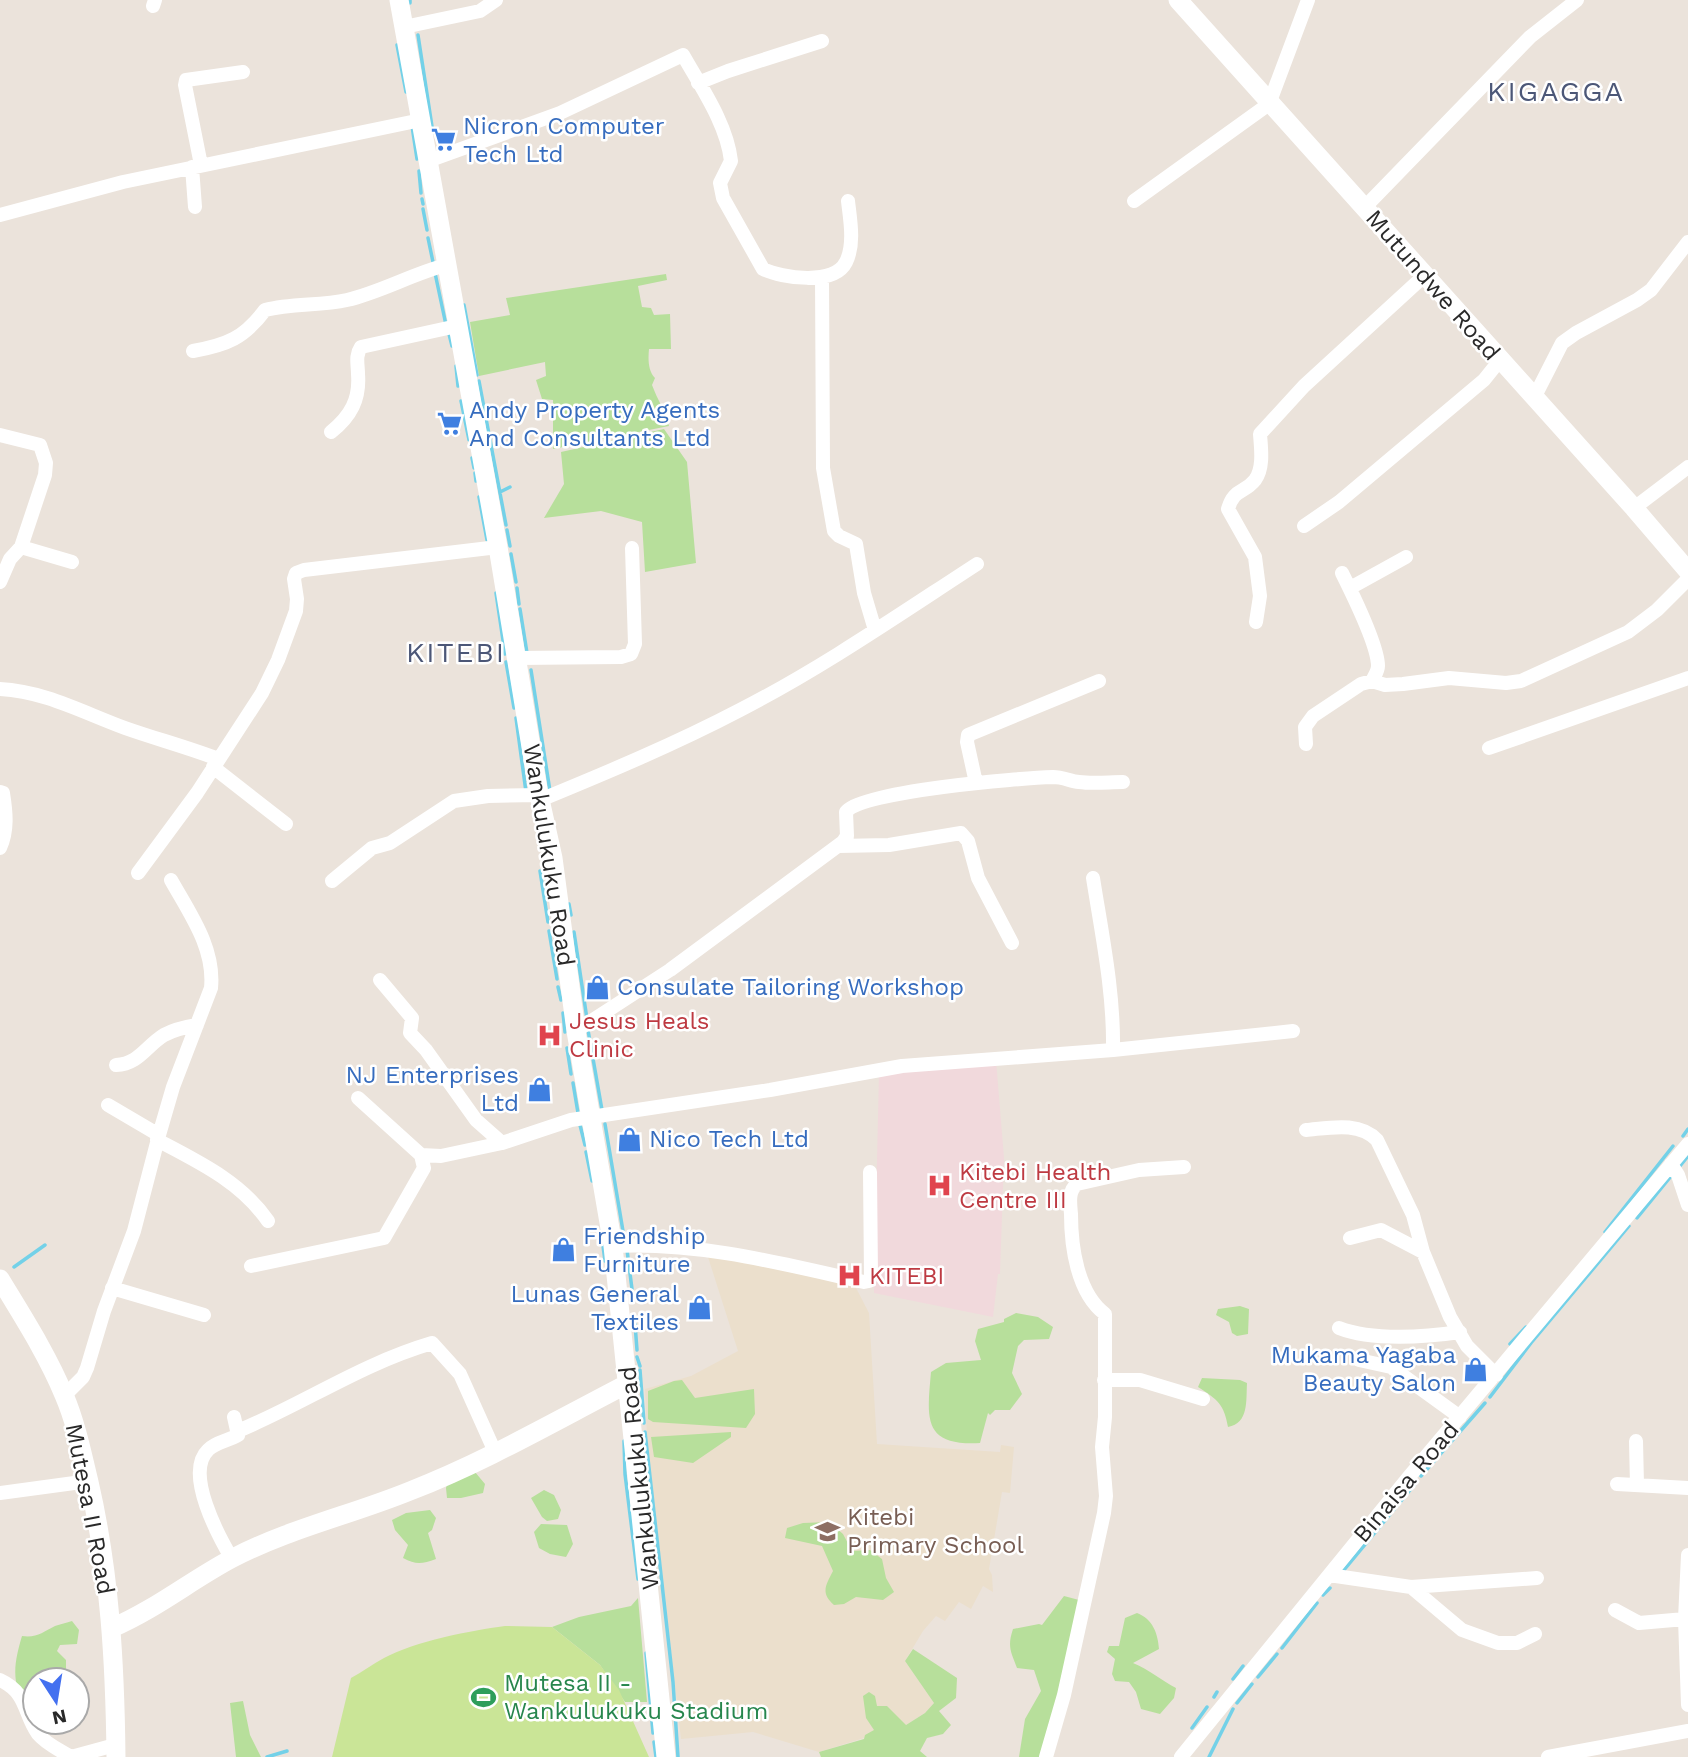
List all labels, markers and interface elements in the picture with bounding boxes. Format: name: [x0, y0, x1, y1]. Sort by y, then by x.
district label: KIGAGGA: [1487, 75, 1625, 108]
place label: Nicron Computer Tech Ltd: [463, 112, 665, 168]
supermarket icon: Nicron Computer Tech Ltd: [429, 126, 457, 154]
street label: Mutundwe Road: [1360, 204, 1506, 366]
place label: Andy Property Agents And Consultants Ltd: [469, 396, 720, 452]
supermarket icon: Andy Property Agents And Consultants Ltd: [435, 410, 463, 438]
district label: KITEBI: [406, 636, 506, 669]
street label: Wankulukuku Road: [518, 742, 580, 968]
shop icon: Consulate Tailoring Workshop: [583, 973, 611, 1001]
place label: Consulate Tailoring Workshop: [617, 973, 964, 1001]
place label: Jesus Heals Clinic: [569, 1007, 709, 1063]
hospital icon: Jesus Heals Clinic: [535, 1021, 563, 1049]
place label: NJ Enterprises Ltd: [346, 1061, 519, 1117]
shop icon: NJ Enterprises Ltd: [525, 1075, 553, 1103]
shop icon: Nico Tech Ltd: [615, 1125, 643, 1153]
place label: Nico Tech Ltd: [649, 1125, 809, 1153]
place label: Kitebi Health Centre III: [959, 1158, 1111, 1214]
hospital icon: Kitebi Health Centre III: [925, 1172, 953, 1200]
place label: Friendship Furniture: [583, 1222, 706, 1278]
shop icon: Friendship Furniture: [549, 1236, 577, 1264]
hospital icon: KITEBI: [835, 1262, 863, 1290]
place label: KITEBI: [869, 1262, 944, 1290]
place label: Lunas General Textiles: [511, 1280, 680, 1336]
shop icon: Lunas General Textiles: [685, 1294, 713, 1322]
place label: Mukama Yagaba Beauty Salon: [1271, 1341, 1456, 1397]
shop icon: Mukama Yagaba Beauty Salon: [1462, 1355, 1490, 1383]
street label: Wankulukuku Road: [613, 1365, 665, 1591]
street label: Binaisa Road: [1347, 1416, 1465, 1548]
street label: Mutesa II Road: [60, 1421, 120, 1597]
place label: Kitebi Primary School: [847, 1503, 1025, 1559]
school or university icon: Kitebi Primary School: [813, 1517, 841, 1545]
north arrow: [21, 1666, 91, 1736]
place label: Mutesa II - Wankulukuku Stadium: [504, 1669, 768, 1725]
sports icon: Mutesa II - Wankulukuku Stadium: [470, 1683, 498, 1711]
text: N: [50, 1704, 69, 1730]

